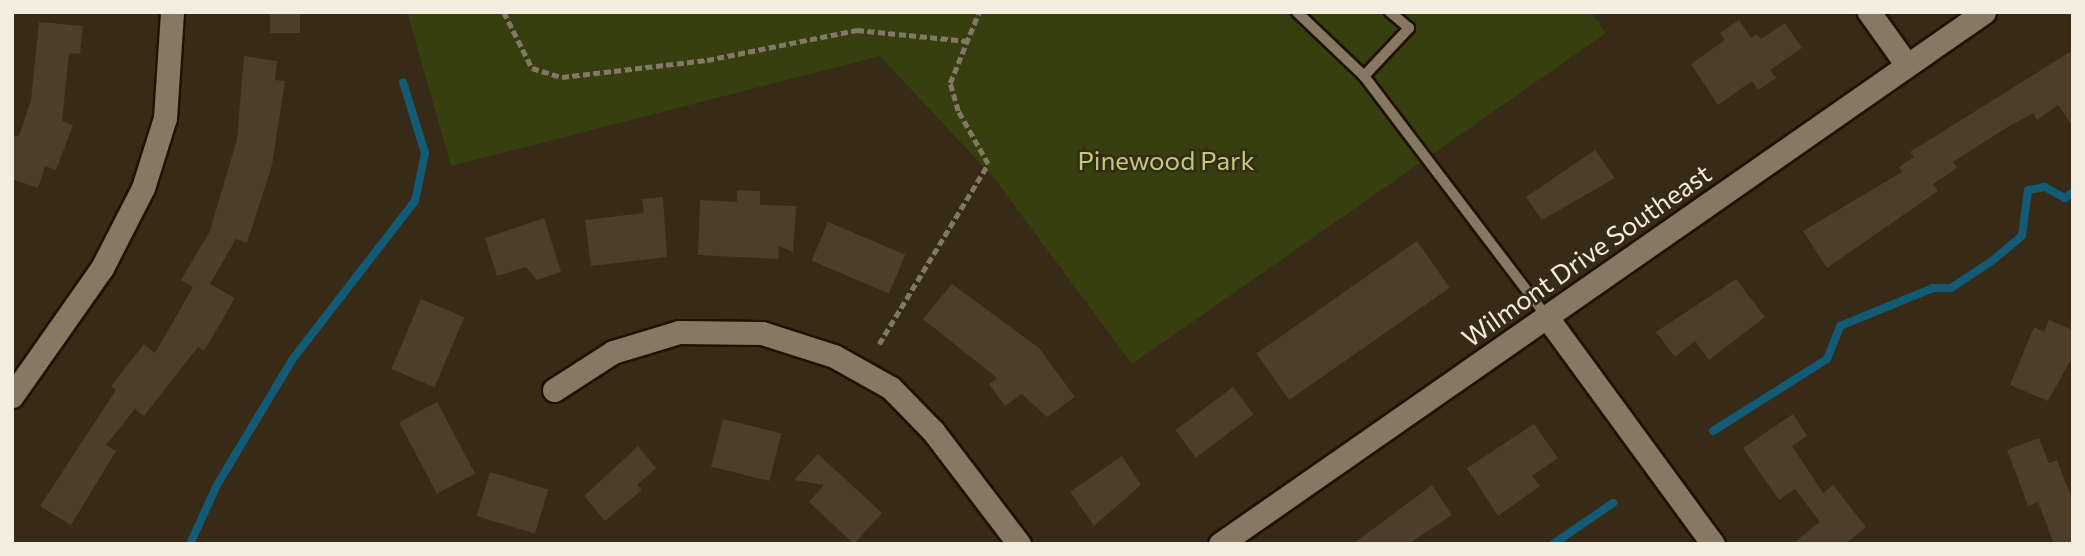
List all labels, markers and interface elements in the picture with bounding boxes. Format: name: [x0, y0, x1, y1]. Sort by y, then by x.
park label: Pinewood Park: [1077, 144, 1255, 176]
street label: Wilmont Drive Southeast: [1455, 157, 1717, 353]

